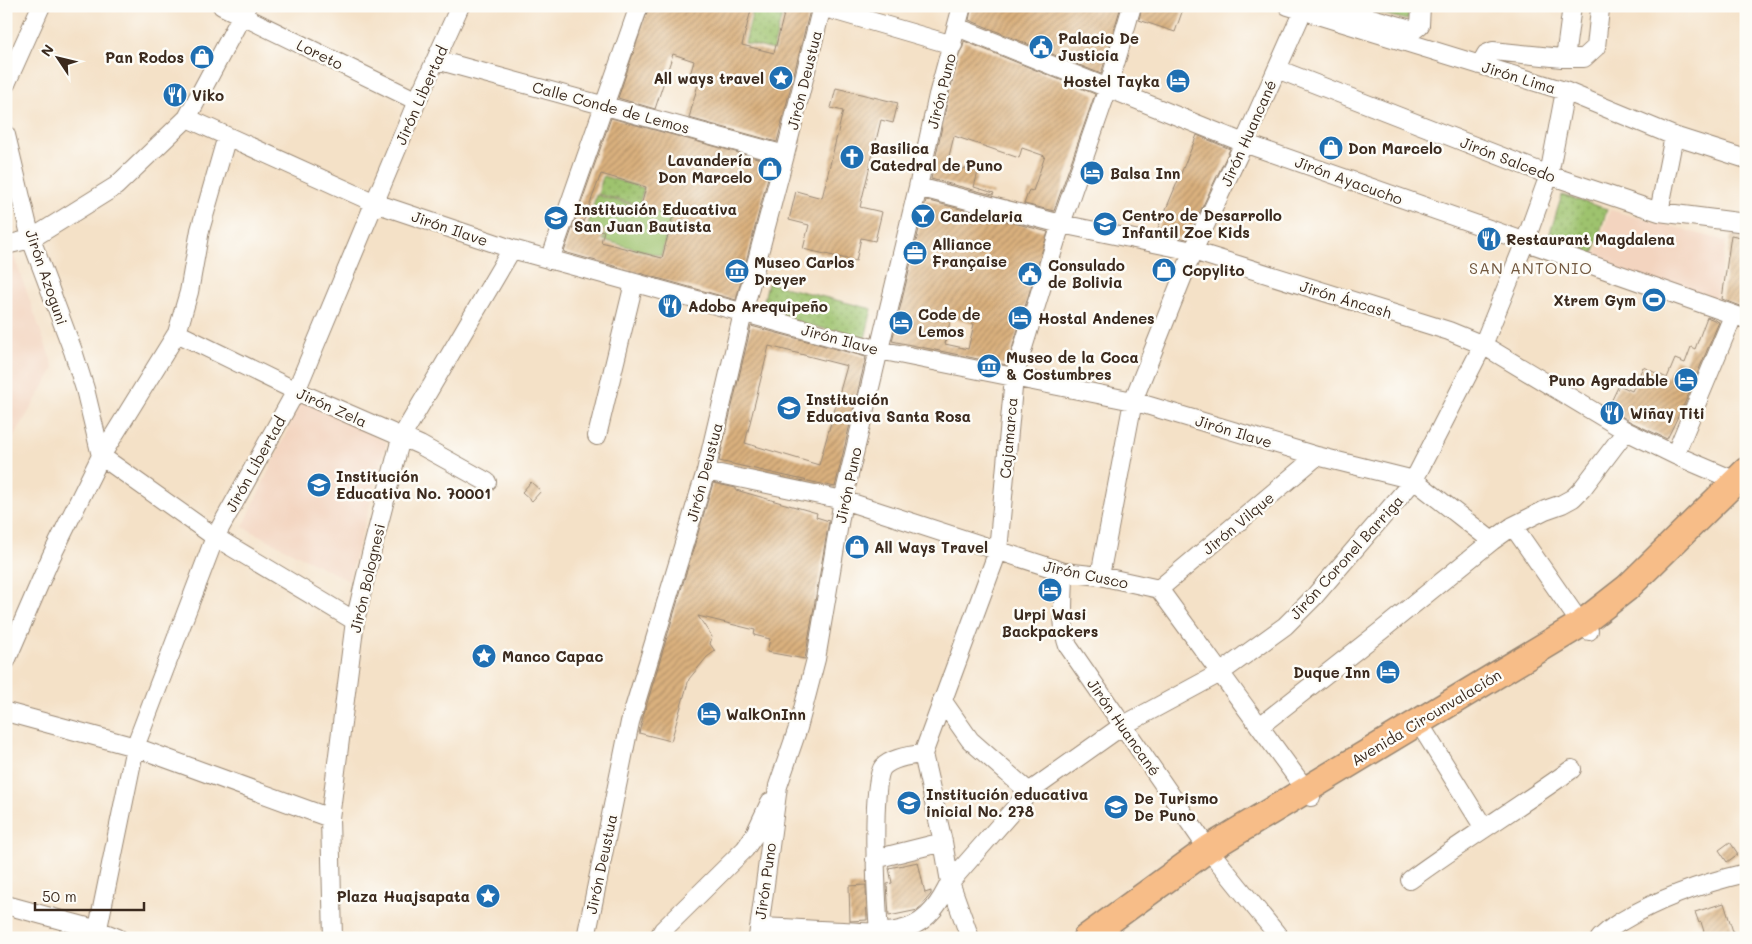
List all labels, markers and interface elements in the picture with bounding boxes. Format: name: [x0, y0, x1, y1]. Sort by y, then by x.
street label: Jirón Deustua: [782, 28, 826, 132]
place label: Palacio De Justicia: [1058, 28, 1139, 65]
north arrow: [32, 32, 82, 82]
street label: Loreto: [294, 34, 347, 74]
public building icon: Palacio De Justicia: [1028, 34, 1054, 60]
text: N: [36, 40, 58, 60]
street label: Jirón Libertad: [390, 42, 452, 148]
shop icon: Pan Rodos: [189, 44, 215, 70]
place label: Pan Rodos: [105, 47, 184, 67]
street label: Jirón Puno: [922, 51, 960, 131]
street label: Jirón Lima: [1480, 56, 1558, 98]
place icon: All ways travel: [768, 65, 794, 91]
place label: All ways travel: [653, 68, 764, 88]
hotel icon: Hostel Tayka: [1165, 68, 1191, 94]
place label: Hostel Tayka: [1063, 71, 1160, 91]
street label: Calle Conde de Lemos: [530, 76, 692, 138]
street label: Jirón Huancané: [1216, 77, 1280, 189]
restaurant icon: Viko: [162, 82, 188, 108]
place label: Viko: [192, 85, 224, 105]
street label: Jirón Salcedo: [1458, 132, 1559, 186]
shop icon: Don Marcelo: [1318, 135, 1344, 161]
place label: Basilica Catedral de Puno: [870, 138, 1002, 175]
place label: Don Marcelo: [1348, 138, 1442, 158]
church icon: Basilica Catedral de Puno: [839, 144, 865, 170]
place label: Lavandería Don Marcelo: [658, 150, 752, 187]
street label: Jirón Ayacucho: [1292, 151, 1406, 209]
shop icon: Lavandería Don Marcelo: [757, 156, 783, 182]
hotel icon: Balsa Inn: [1079, 160, 1105, 186]
place label: Balsa Inn: [1110, 163, 1180, 183]
place label: Institución Educativa San Juan Bautista: [574, 199, 737, 236]
bar icon: Candelaria: [910, 203, 936, 229]
school or university icon: Institución Educativa San Juan Bautista: [543, 205, 569, 231]
place label: Centro de Desarrollo Infantil Zoe Kids: [1122, 205, 1282, 242]
street label: Jirón Ilave: [409, 206, 491, 250]
place label: Candelaria: [940, 206, 1023, 226]
school or university icon: Centro de Desarrollo Infantil Zoe Kids: [1092, 211, 1118, 237]
restaurant icon: Restaurant Magdalena: [1476, 226, 1502, 252]
street label: Jirón Azoguni: [21, 227, 73, 327]
place label: Restaurant Magdalena: [1506, 229, 1675, 249]
place label: Alliance Française: [932, 234, 1007, 271]
office icon: Alliance Française: [902, 240, 928, 266]
place label: Museo Carlos Dreyer: [754, 252, 855, 289]
place label: Consulado de Bolivia: [1048, 255, 1125, 292]
shop icon: Copylito: [1151, 257, 1177, 283]
district label: SAN ANTONIO: [1469, 257, 1593, 278]
museum icon: Museo Carlos Dreyer: [724, 258, 750, 284]
place label: Copylito: [1182, 260, 1245, 280]
public building icon: Consulado de Bolivia: [1017, 261, 1043, 287]
street label: Jirón Áncash: [1298, 276, 1394, 322]
sports icon: Xtrem Gym: [1641, 287, 1667, 313]
place label: Xtrem Gym: [1553, 290, 1636, 310]
restaurant icon: Adobo Arequipeño: [657, 293, 683, 319]
place label: Adobo Arequipeño: [688, 296, 828, 316]
place label: Code de Lemos: [918, 304, 981, 341]
hotel icon: Hostal Andenes: [1007, 305, 1033, 331]
place label: Hostal Andenes: [1038, 308, 1155, 328]
hotel icon: Code de Lemos: [888, 310, 914, 336]
street label: Jirón Ilave: [799, 319, 881, 359]
place label: Museo de la Coca & Costumbres: [1006, 347, 1139, 384]
museum icon: Museo de la Coca & Costumbres: [976, 353, 1002, 379]
hotel icon: Puno Agradable: [1673, 367, 1699, 393]
place label: Puno Agradable: [1548, 370, 1668, 390]
street label: Jirón Zela: [294, 383, 370, 431]
place label: Institución Educativa Santa Rosa: [806, 389, 971, 426]
school or university icon: Institución Educativa Santa Rosa: [776, 395, 802, 421]
street label: Cajamarca: [994, 397, 1022, 479]
restaurant icon: Wiñay Titi: [1599, 400, 1625, 426]
place label: Wiñay Titi: [1630, 403, 1705, 423]
street label: Jirón Ilave: [1193, 410, 1275, 452]
street label: Jirón Libertad: [220, 413, 290, 515]
street label: Jirón Deustua: [681, 420, 727, 524]
street label: Jirón Puno: [830, 445, 866, 525]
place label: Institución Educativa No. 70001: [336, 466, 491, 503]
school or university icon: Institución Educativa No. 70001: [306, 472, 332, 498]
street label: Jirón Vilque: [1198, 487, 1278, 559]
street label: Jirón Coronel Barriga: [1285, 491, 1407, 623]
street label: Jirón Bolognesi: [345, 521, 389, 635]
shop icon: All Ways Travel: [844, 534, 870, 560]
place label: All Ways Travel: [874, 537, 988, 557]
street label: Jirón Cusco: [1042, 555, 1130, 593]
hotel icon: Urpi Wasi Backpackers: [1037, 577, 1063, 603]
place label: Urpi Wasi Backpackers: [1002, 604, 1098, 641]
place icon: Manco Capac: [471, 643, 497, 669]
place label: Manco Capac: [502, 646, 603, 666]
hotel icon: Duque Inn: [1375, 659, 1401, 685]
place label: Duque Inn: [1293, 662, 1370, 682]
street label: Avenida Circunvalación: [1347, 664, 1505, 770]
street label: Jirón Huancané: [1083, 674, 1165, 780]
hotel icon: WalkOnInn: [696, 701, 722, 727]
place label: WalkOnInn: [726, 704, 806, 724]
place label: Institución educativa inicial No. 278: [926, 784, 1088, 821]
place label: De Turismo De Puno: [1134, 788, 1218, 825]
school or university icon: Institución educativa inicial No. 278: [896, 790, 922, 816]
school or university icon: De Turismo De Puno: [1103, 794, 1129, 820]
street label: Jirón Deustua: [581, 812, 621, 916]
street label: Jirón Puno: [750, 841, 780, 920]
scale bar: [35, 879, 144, 911]
place icon: Plaza Huajsapata: [475, 883, 501, 909]
text: 50 m: [42, 886, 77, 906]
place label: Plaza Huajsapata: [337, 886, 470, 906]

